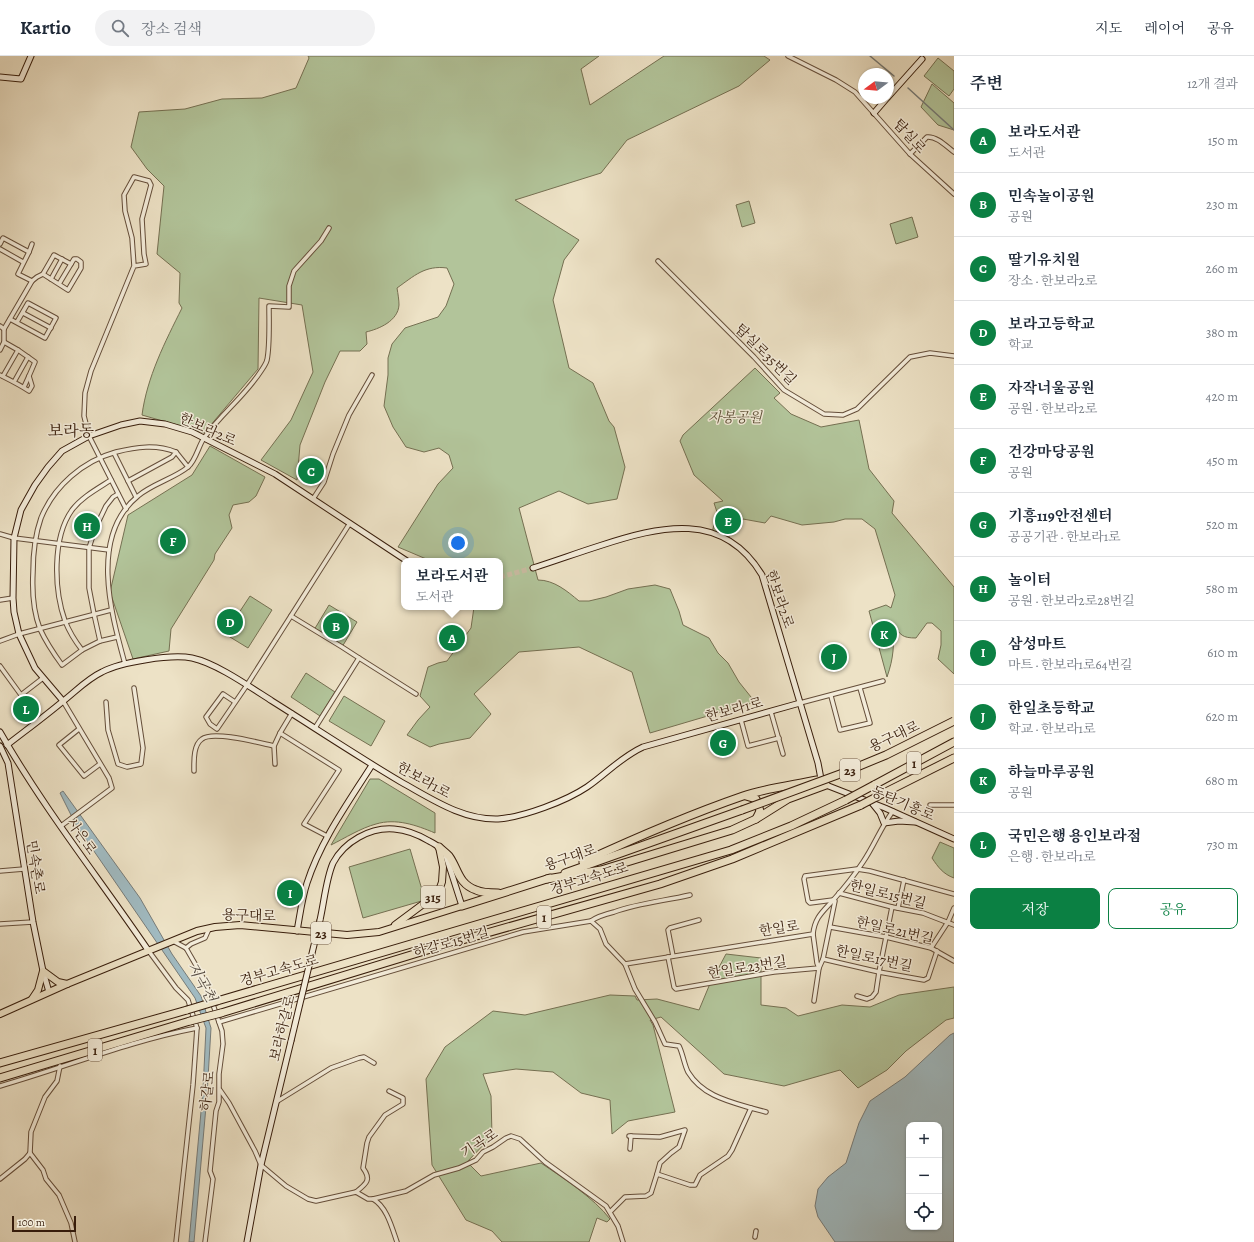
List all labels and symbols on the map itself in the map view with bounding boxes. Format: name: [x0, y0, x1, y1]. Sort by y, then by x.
north arrow: [858, 68, 894, 104]
street label: 탑실로: [889, 115, 931, 158]
street label: 탑실로35번길: [731, 320, 800, 389]
street label: 한보라2로: [176, 408, 240, 451]
park label: 자봉공원: [708, 408, 764, 427]
district label: 보라동: [48, 420, 95, 442]
pin: C: [298, 456, 324, 486]
pin: E: [715, 506, 741, 536]
pin: H: [74, 511, 100, 541]
pin: F: [160, 526, 186, 556]
your location: [448, 533, 468, 553]
street label: 한보라2로: [761, 567, 799, 631]
pin: D: [217, 607, 243, 637]
pin: B: [323, 611, 349, 641]
pin: K: [871, 619, 897, 649]
pin: A: [439, 623, 465, 653]
pin: J: [821, 642, 847, 672]
street label: 한보라1로: [703, 693, 765, 726]
pin: L: [13, 694, 39, 724]
street label: 용구대로: [866, 716, 923, 756]
pin: G: [710, 728, 736, 758]
road number: 1: [907, 752, 921, 774]
street label: 한보라1로: [393, 758, 455, 803]
road number: 23: [840, 759, 860, 781]
street label: 동탄기흥로: [868, 782, 938, 826]
street label: 사은로: [62, 814, 101, 859]
street label: 민속촌로: [22, 839, 49, 896]
street label: 용구대로: [541, 840, 599, 875]
street label: 경부고속도로: [548, 857, 631, 899]
street label: 한일로15번길: [848, 876, 928, 913]
pin: I: [277, 878, 303, 908]
road number: 315: [421, 886, 445, 908]
street label: 용구대로: [222, 905, 277, 926]
road number: 1: [537, 906, 551, 928]
street label: 한일로21번길: [854, 912, 936, 949]
street label: 한일로: [758, 916, 801, 941]
road number: 23: [311, 922, 331, 944]
street label: 하갈로15번길: [411, 923, 491, 962]
street label: 한일로17번길: [834, 941, 914, 976]
street label: 경부고속도로: [238, 950, 321, 991]
street label: 한일로23번길: [706, 952, 788, 983]
water label: 지곡천: [183, 958, 222, 1007]
street label: 보라하갈로: [265, 993, 300, 1063]
road number: 1: [88, 1039, 102, 1061]
street label: 하갈로: [196, 1069, 219, 1112]
street label: 기곡로: [457, 1124, 502, 1162]
scale bar: [12, 1214, 76, 1233]

